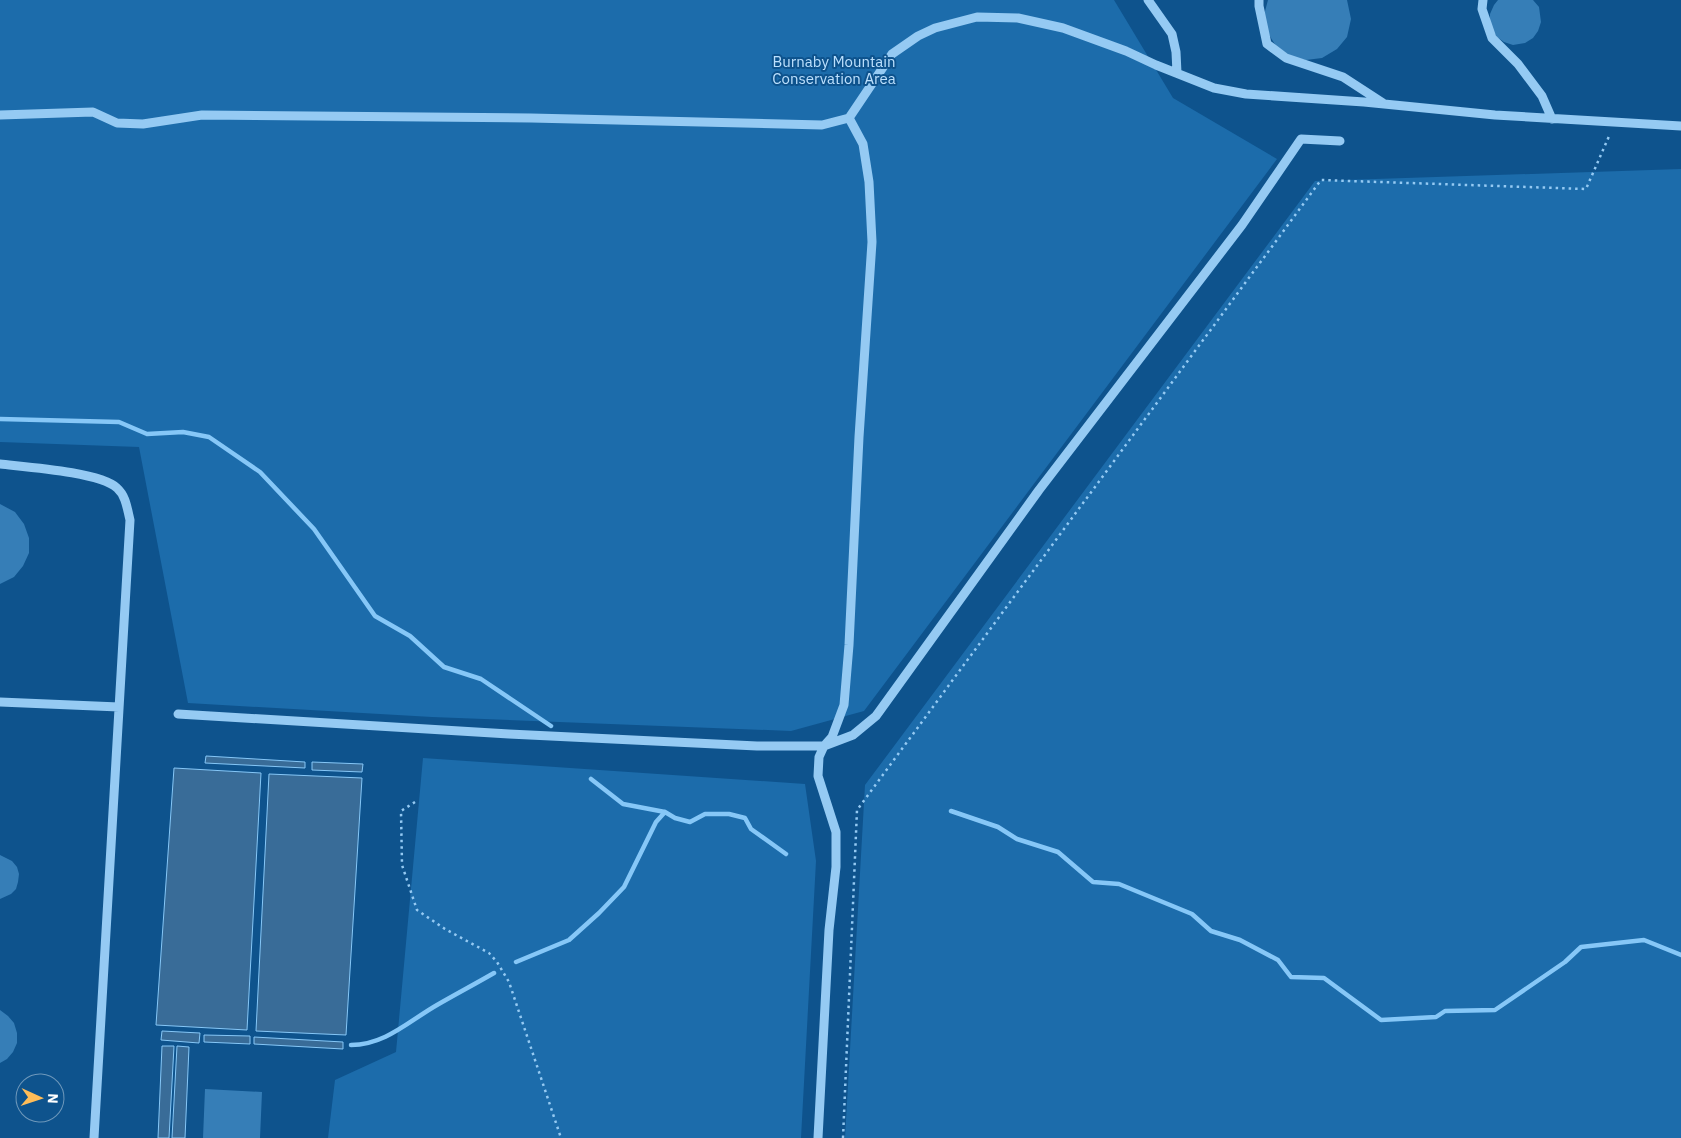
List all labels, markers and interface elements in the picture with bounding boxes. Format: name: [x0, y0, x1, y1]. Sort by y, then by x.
park label: Burnaby Mountain Conservation Area: [772, 52, 896, 88]
north arrow: [15, 1073, 65, 1123]
text: N: [44, 1093, 62, 1104]

